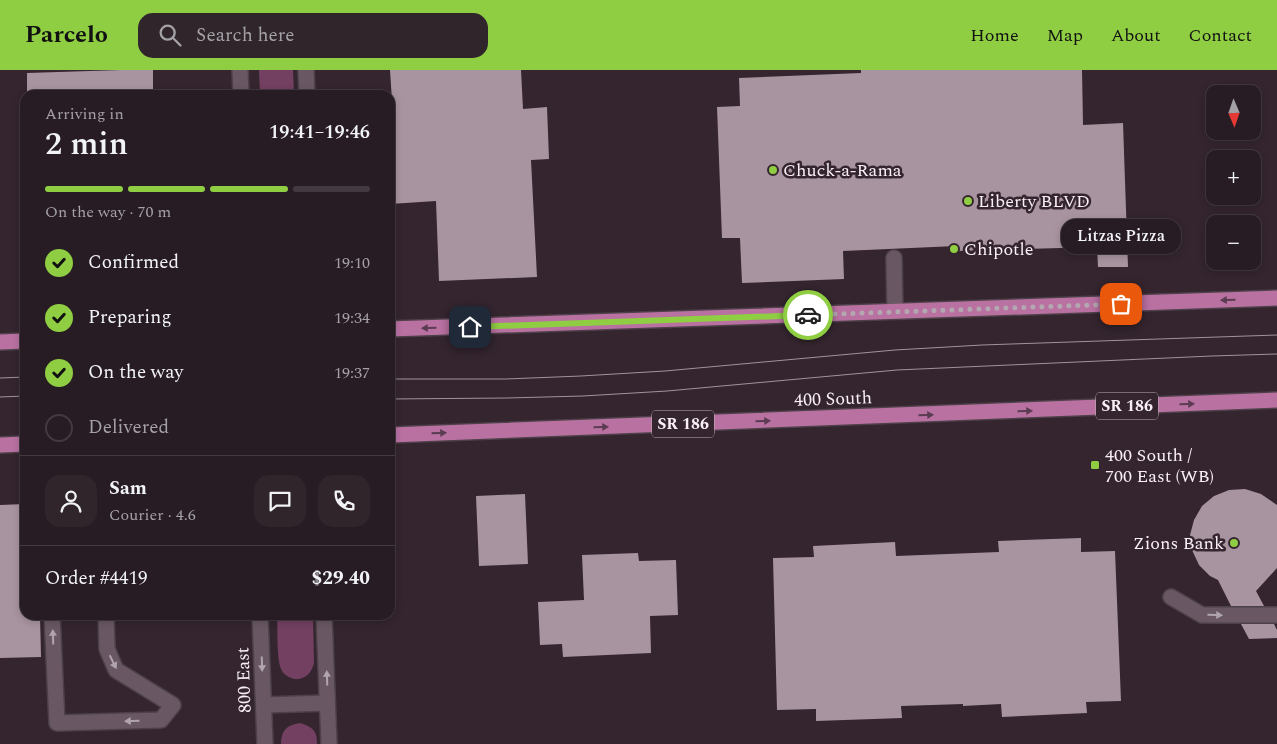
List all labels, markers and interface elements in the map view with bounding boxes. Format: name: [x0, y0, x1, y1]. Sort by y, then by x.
search box: [138, 13, 488, 58]
text: Parcelo: [25, 17, 108, 53]
icon: search: [156, 21, 184, 49]
text: Search here: [196, 21, 294, 50]
text: Home: [970, 22, 1019, 49]
text: Map: [1047, 22, 1083, 49]
text: About: [1111, 22, 1161, 49]
text: Contact: [1189, 22, 1252, 49]
north arrow: [1206, 85, 1261, 140]
map controls: [1206, 85, 1261, 270]
text: Arriving in: [45, 102, 124, 126]
text: 19:41–19:46: [269, 118, 370, 147]
text: 2 min: [45, 120, 128, 169]
button: +: [1206, 150, 1261, 205]
place label: Chuck-a-Rama: [783, 157, 902, 184]
marker: Chuck-a-Rama: [767, 164, 779, 176]
place label: Liberty BLVD: [978, 188, 1090, 215]
marker: Liberty BLVD: [962, 195, 974, 207]
text: On the way · 70 m: [45, 200, 171, 224]
button: −: [1206, 215, 1261, 270]
callout: Litzas Pizza: [1061, 219, 1181, 254]
text: Litzas Pizza: [1077, 224, 1165, 248]
place label: Chipotle: [964, 236, 1033, 263]
marker: Chipotle: [948, 243, 960, 255]
text: Confirmed: [88, 248, 179, 277]
icon: check: [45, 249, 73, 277]
text: 19:10: [334, 251, 370, 275]
pin: [1100, 283, 1142, 325]
courier: [783, 290, 833, 340]
icon: bag: [1107, 290, 1135, 318]
one-way arrow: [1220, 296, 1236, 304]
icon: car: [794, 301, 822, 329]
text: Preparing: [88, 303, 172, 332]
icon: check: [45, 304, 73, 332]
text: 19:34: [334, 306, 370, 330]
pin: [449, 306, 491, 348]
icon: home: [456, 313, 484, 341]
one-way arrow: [421, 324, 437, 332]
text: On the way: [88, 358, 184, 387]
icon: check: [45, 359, 73, 387]
text: 19:37: [334, 361, 370, 385]
street label: 400 South: [794, 384, 872, 414]
road number: SR 186: [1096, 392, 1158, 420]
one-way arrow: [1180, 400, 1196, 408]
one-way arrow: [1017, 406, 1033, 414]
road number: SR 186: [652, 410, 714, 438]
one-way arrow: [918, 410, 934, 418]
text: Delivered: [88, 413, 169, 442]
one-way arrow: [756, 417, 772, 425]
one-way arrow: [593, 423, 609, 431]
one-way arrow: [431, 429, 447, 437]
place label: 400 South / 700 East (WB): [1105, 442, 1214, 490]
marker: 400 South / 700 East (WB): [1089, 459, 1101, 471]
text: Sam: [109, 474, 147, 503]
button: person: [45, 475, 97, 527]
button: chat: [254, 475, 306, 527]
button: phone: [318, 475, 370, 527]
text: Courier · 4.6: [109, 503, 196, 527]
place label: Zions Bank: [1133, 530, 1224, 557]
marker: Zions Bank: [1228, 537, 1240, 549]
text: Order #4419: [45, 564, 148, 593]
text: $29.40: [312, 564, 370, 593]
one-way arrow: [1207, 612, 1223, 620]
one-way arrow: [49, 628, 57, 644]
street label: 800 East: [229, 647, 259, 713]
one-way arrow: [109, 655, 117, 669]
one-way arrow: [258, 656, 266, 672]
one-way arrow: [322, 670, 330, 686]
one-way arrow: [124, 717, 140, 725]

